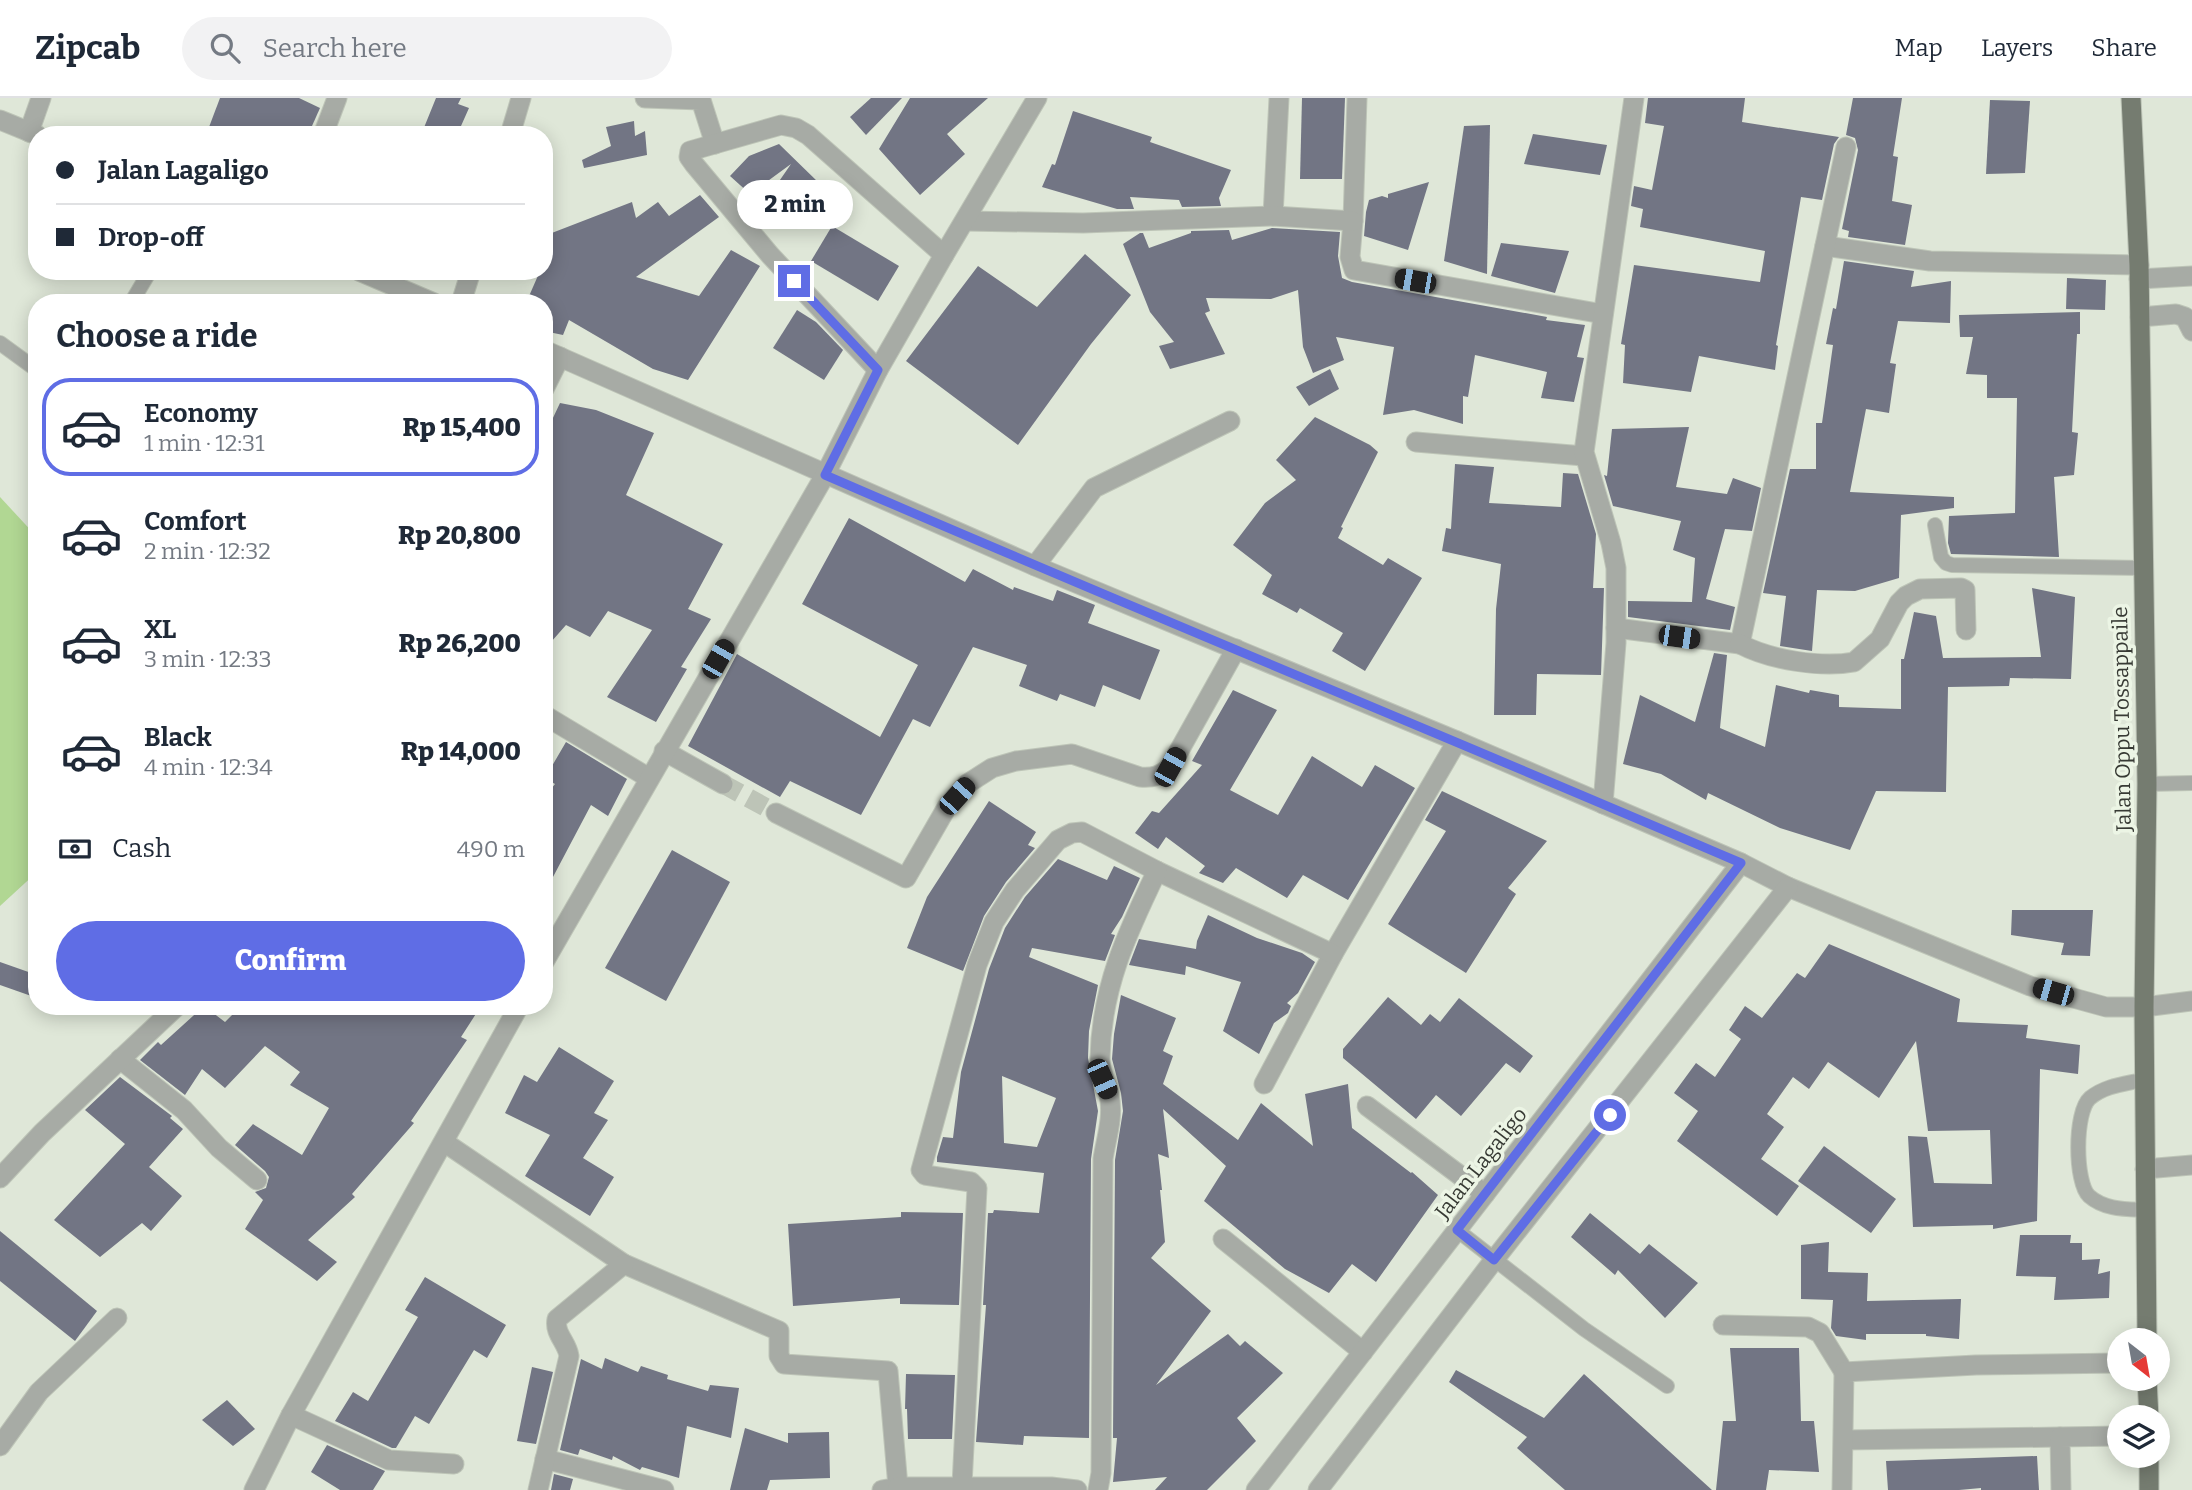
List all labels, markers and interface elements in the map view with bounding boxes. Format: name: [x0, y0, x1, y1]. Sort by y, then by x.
search box: [182, 17, 672, 80]
text: Zipcab: [35, 28, 140, 68]
icon: search: [206, 29, 244, 67]
text: Search here: [262, 33, 407, 64]
text: Map: [1895, 34, 1943, 62]
text: Layers: [1981, 34, 2053, 62]
text: Share: [2091, 34, 2157, 62]
text: Jalan Lagaligo: [98, 155, 269, 186]
callout: 2 min: [736, 180, 852, 228]
text: 2 min: [764, 190, 826, 218]
text: Drop-off: [98, 222, 204, 253]
route end: [778, 265, 810, 297]
car: [1393, 267, 1438, 295]
text: Choose a ride: [56, 317, 257, 355]
icon: car: [60, 396, 123, 459]
text: Economy: [144, 398, 258, 429]
text: Rp 15,400: [402, 412, 521, 443]
text: 1 min · 12:31: [144, 429, 265, 457]
icon: car: [60, 504, 123, 567]
text: Comfort: [144, 506, 247, 537]
text: Rp 20,800: [398, 520, 521, 551]
text: 2 min · 12:32: [144, 537, 271, 565]
street label: Jalan Oppu Tossappaile: [2107, 606, 2137, 833]
icon: car: [60, 612, 123, 675]
text: XL: [144, 614, 176, 645]
car: [1657, 624, 1702, 650]
text: Rp 26,200: [399, 628, 521, 659]
car: [699, 636, 738, 682]
text: 3 min · 12:33: [144, 645, 272, 673]
icon: car: [60, 720, 123, 783]
text: Black: [144, 722, 212, 753]
text: Rp 14,000: [401, 736, 521, 767]
car: [1151, 744, 1190, 790]
text: 4 min · 12:34: [144, 753, 273, 781]
car: [936, 773, 979, 819]
icon: cash: [56, 830, 94, 868]
text: Cash: [112, 833, 171, 864]
text: 490 m: [457, 835, 525, 863]
button: Confirm: [56, 921, 525, 1001]
car: [2030, 976, 2077, 1008]
car: [1084, 1056, 1121, 1102]
route start: [1594, 1099, 1626, 1131]
street label: Jalan Lagaligo: [1429, 1102, 1533, 1225]
north arrow: [2107, 1328, 2170, 1391]
map controls: [2107, 1328, 2170, 1468]
button: layers: [2107, 1405, 2170, 1468]

